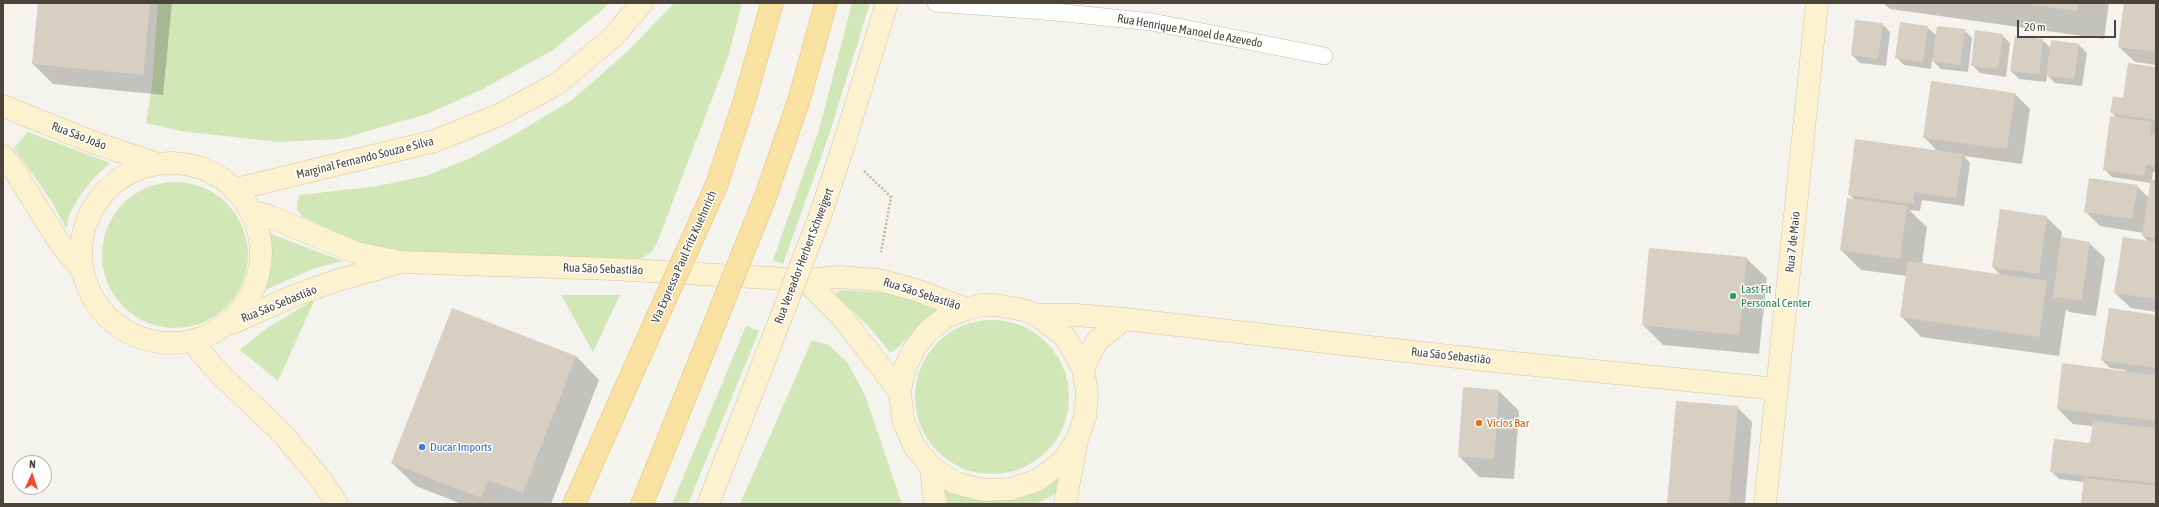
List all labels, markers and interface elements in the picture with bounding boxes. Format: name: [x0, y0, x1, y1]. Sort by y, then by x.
street label: Rua Henrique Manoel de Azevedo: [1116, 11, 1264, 51]
scale bar: [2019, 12, 2118, 38]
text: 20 m: [2024, 20, 2046, 34]
street label: Rua São João: [50, 119, 108, 153]
street label: Marginal Fernando Souza e Silva: [295, 134, 435, 182]
street label: Rua Vereador Herbert Schweigert: [771, 186, 837, 326]
street label: Via Expressa Paul Fritz Kuehnrich: [648, 188, 720, 326]
street label: Rua 7 de Maio: [1783, 211, 1803, 273]
street label: Rua São Sebastião: [563, 260, 643, 278]
street label: Rua São Sebastião: [882, 275, 962, 313]
street label: Rua São Sebastião: [239, 282, 319, 326]
place label: Last Fit Personal Center: [1741, 282, 1811, 310]
marker: Last Fit Personal Center: [1728, 291, 1738, 301]
street label: Rua São Sebastião: [1410, 345, 1492, 367]
place label: Vícios Bar: [1487, 416, 1529, 430]
marker: Vícios Bar: [1474, 418, 1484, 428]
place label: Ducar Imports: [430, 440, 492, 454]
marker: Ducar Imports: [417, 442, 427, 452]
north arrow: [12, 455, 52, 495]
text: N: [29, 458, 36, 470]

